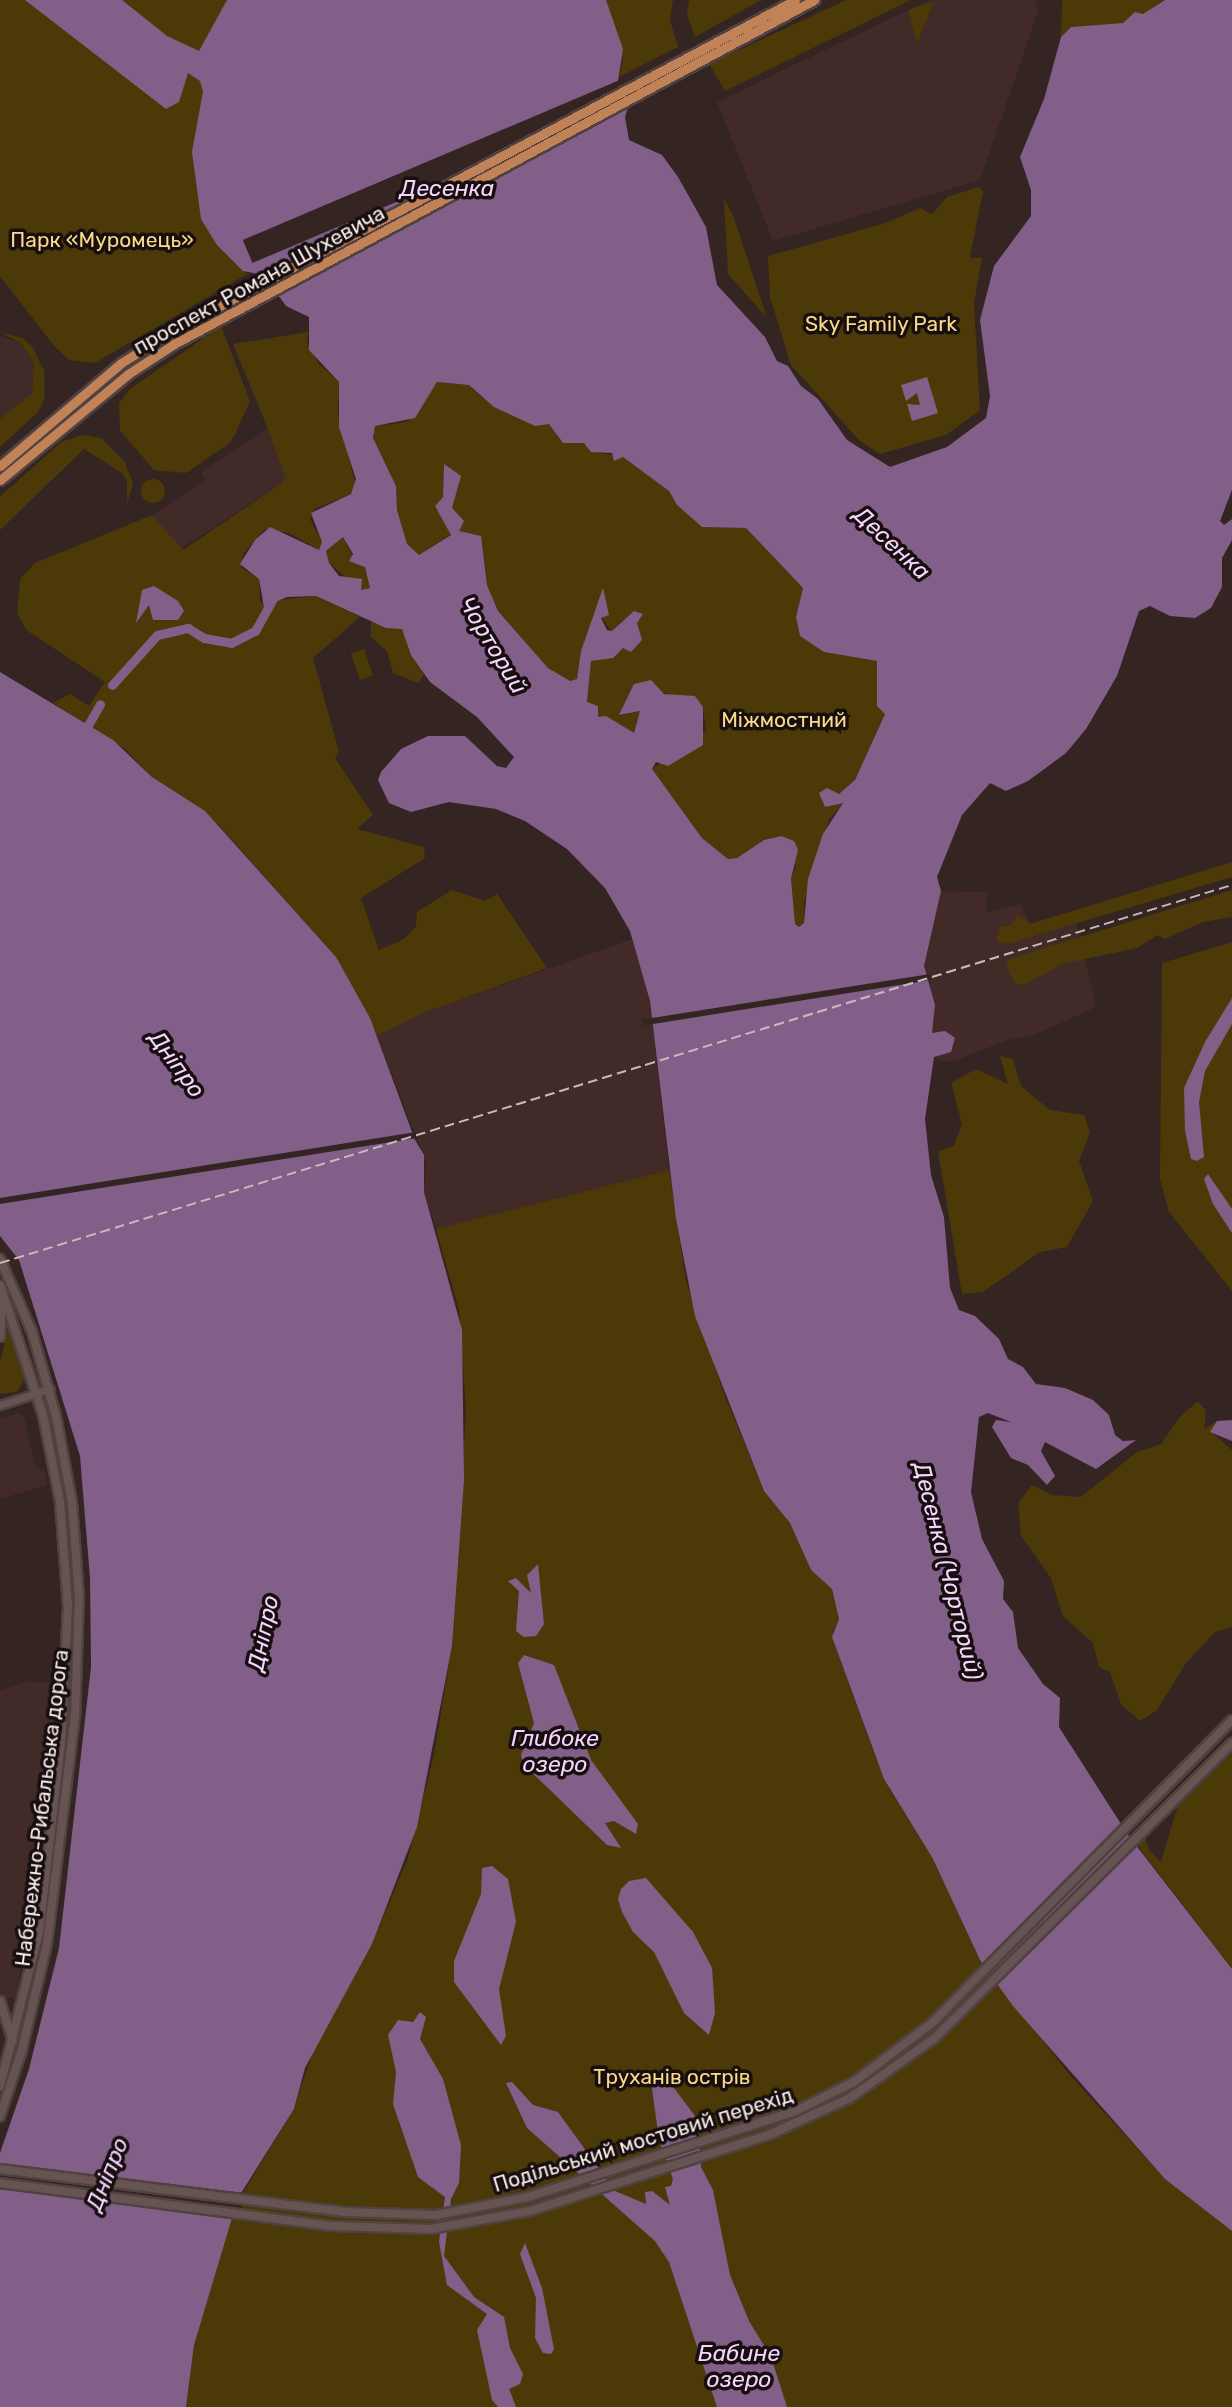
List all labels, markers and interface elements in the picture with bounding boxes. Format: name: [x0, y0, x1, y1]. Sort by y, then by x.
water label: Десенка: [400, 174, 494, 202]
street label: проспект Романа Шухевича: [129, 200, 389, 360]
park label: Парк «Муромець»: [10, 227, 194, 253]
park label: Sky Family Park: [804, 311, 958, 337]
water label: Десенка: [848, 501, 936, 585]
water label: Чорторий: [453, 591, 533, 699]
park label: Міжмостний: [721, 707, 847, 733]
water label: Дніпро: [143, 1025, 211, 1103]
water label: Десенка (Чорторий): [908, 1459, 988, 1683]
water label: Дніпро: [242, 1593, 284, 1673]
street label: Набережно-Рибальська дорога: [10, 1648, 74, 1968]
water label: Глибоке озеро: [511, 1724, 599, 1778]
park label: Труханів острів: [593, 2064, 751, 2090]
street label: Подільський мостовий перехід: [490, 2082, 796, 2198]
water label: Дніпро: [80, 2133, 134, 2215]
water label: Бабине озеро: [698, 2339, 780, 2393]

